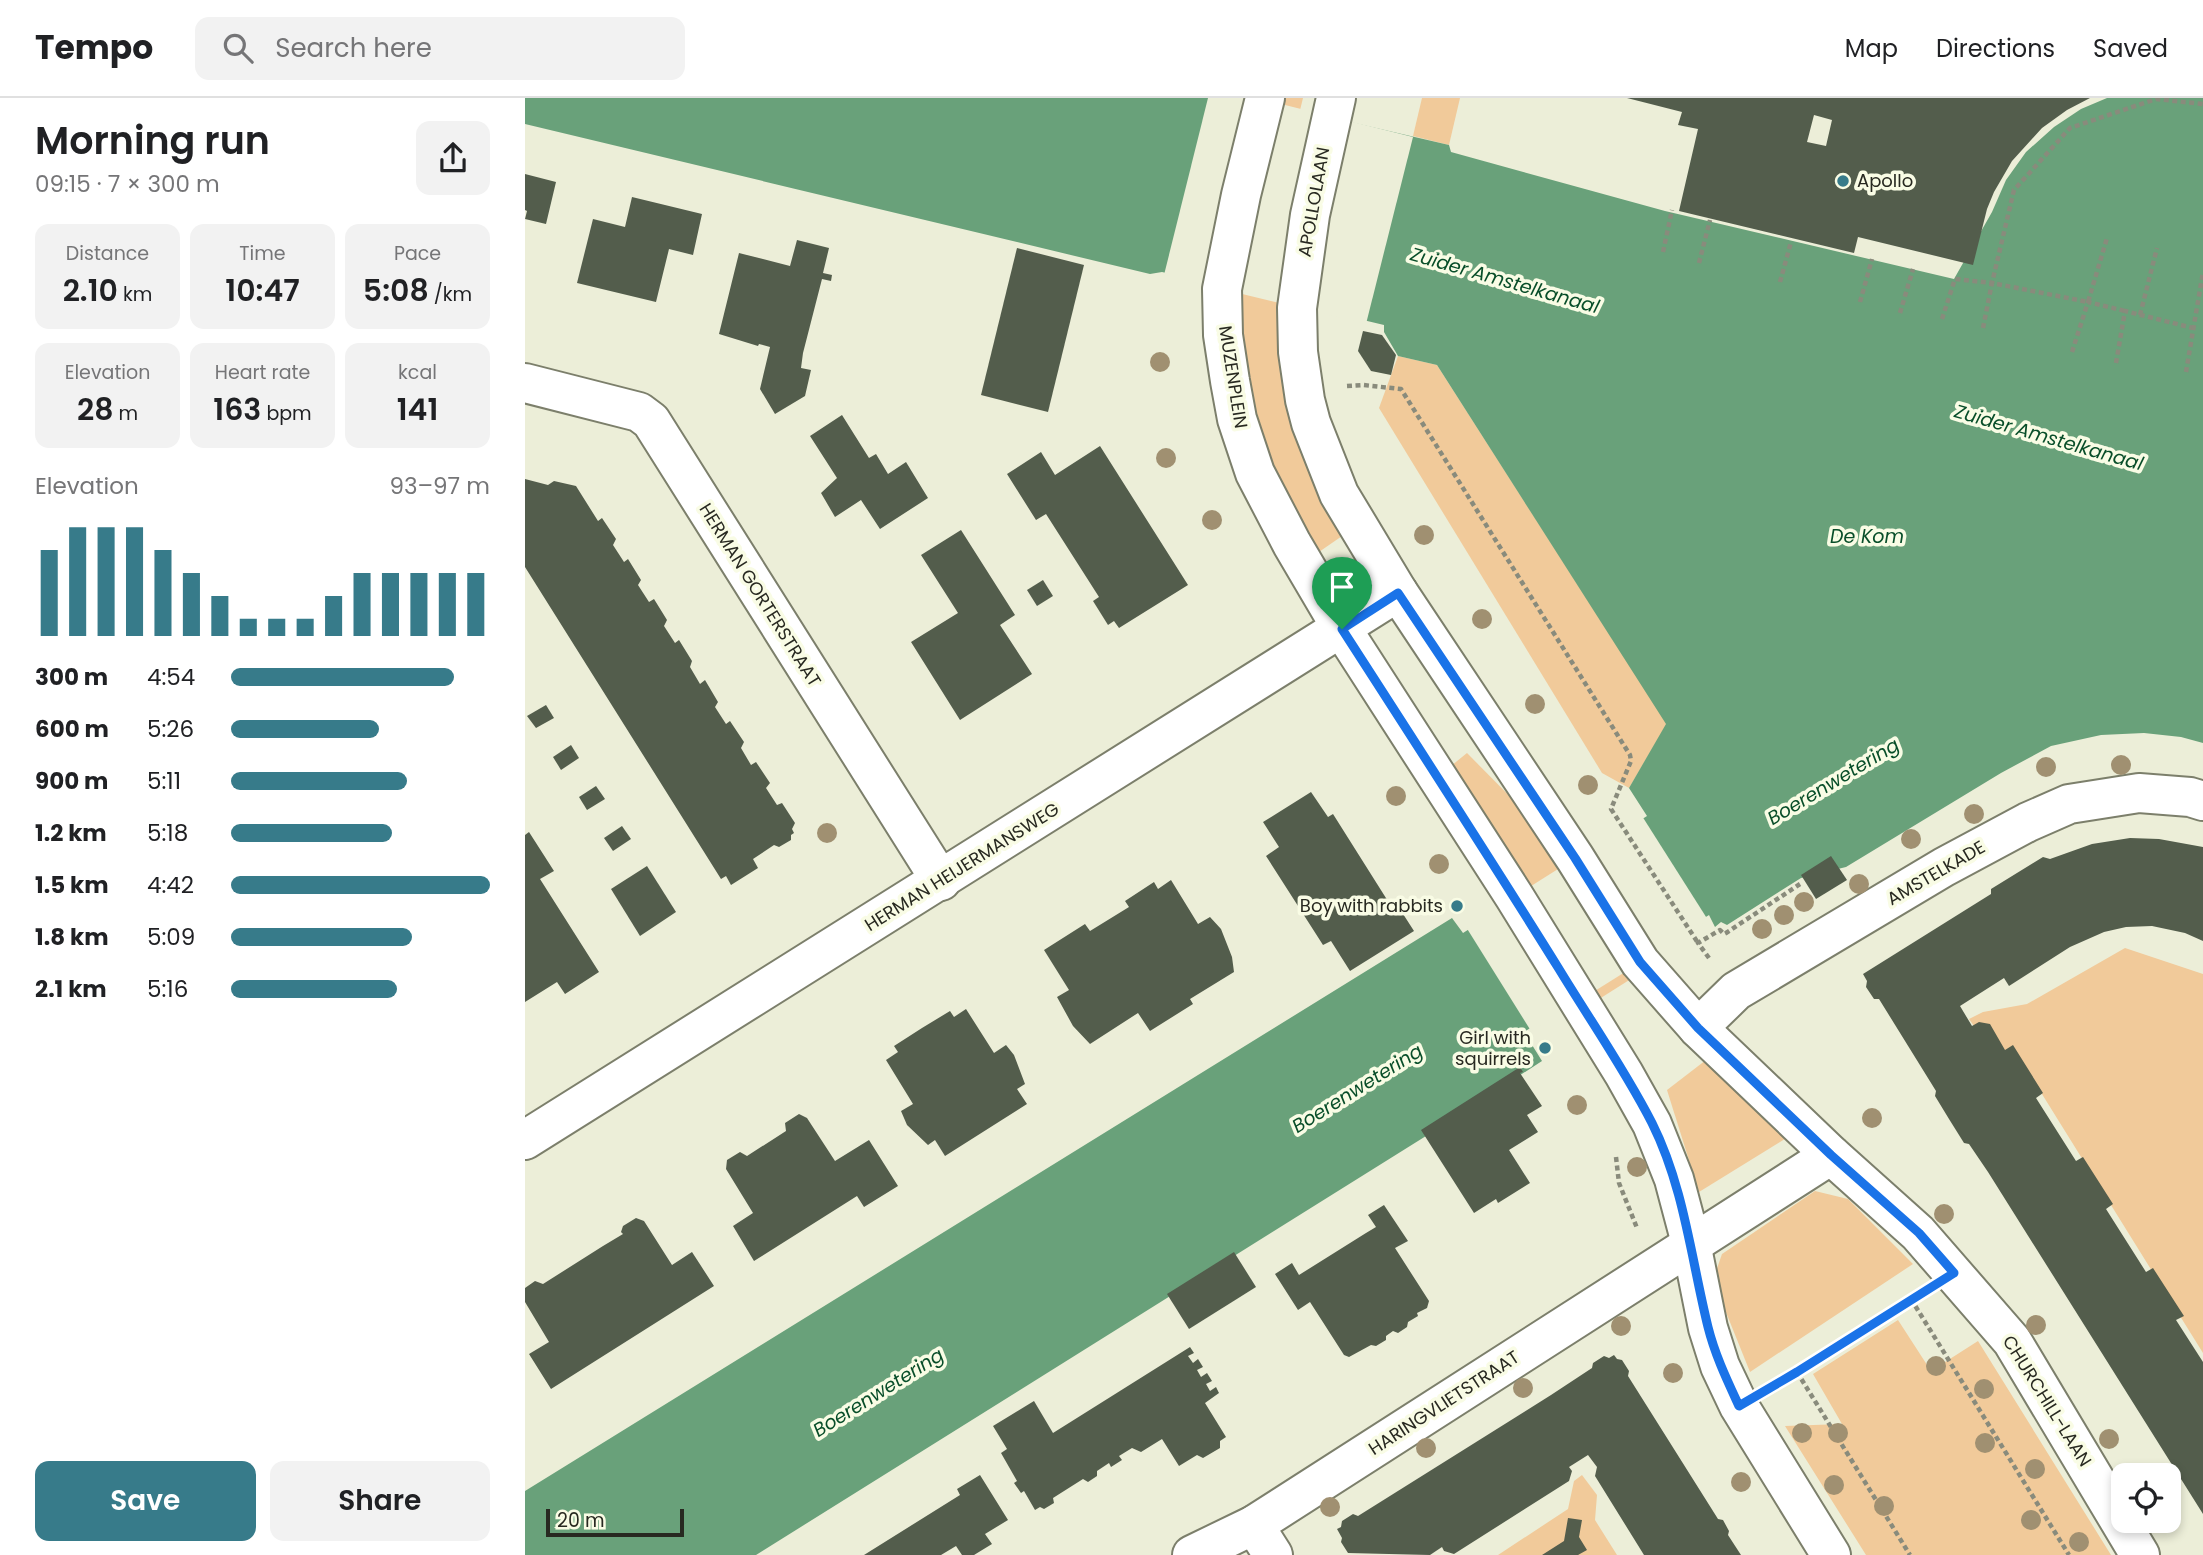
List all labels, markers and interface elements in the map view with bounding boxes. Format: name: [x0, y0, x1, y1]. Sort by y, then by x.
search box: [195, 17, 685, 80]
text: Tempo: [35, 24, 153, 71]
icon: search: [219, 29, 257, 67]
text: Search here: [275, 30, 432, 66]
text: Map: [1845, 32, 1898, 65]
text: Directions: [1936, 32, 2055, 65]
text: Saved: [2093, 32, 2168, 65]
text: Morning run: [35, 114, 270, 167]
button: share: [416, 121, 490, 195]
street label: APOLLOLAAN: [1292, 145, 1335, 259]
text: 09:15 · 7 × 300 m: [35, 168, 220, 200]
place label: Apollo: [1857, 168, 1913, 193]
marker: Apollo: [1835, 173, 1851, 189]
text: Distance: [66, 240, 149, 267]
text: Time: [239, 240, 286, 267]
text: Pace: [394, 240, 441, 267]
water label: Zuider Amstelkanaal: [1406, 240, 1603, 320]
text: 2.10: [63, 269, 118, 312]
text: 10:47: [225, 269, 300, 312]
text: 5:08: [363, 269, 429, 312]
text: km: [118, 281, 152, 308]
text: /km: [429, 281, 472, 308]
street label: MUZENPLEIN: [1213, 324, 1254, 430]
text: Elevation: [65, 359, 150, 386]
text: Heart rate: [215, 359, 310, 386]
text: kcal: [398, 359, 437, 386]
text: 28: [77, 388, 113, 431]
text: 163: [213, 388, 261, 431]
text: 141: [397, 388, 438, 431]
water label: Zuider Amstelkanaal: [1950, 397, 2147, 477]
text: m: [113, 400, 138, 427]
text: bpm: [261, 400, 312, 427]
text: Elevation: [35, 470, 139, 502]
text: 93–97 m: [390, 470, 490, 502]
street label: HERMAN GORTERSTRAAT: [694, 498, 827, 691]
water label: De Kom: [1830, 523, 1904, 550]
pin: [1312, 557, 1372, 629]
icon: arrive: [1323, 568, 1361, 606]
text: 300 m: [35, 661, 108, 693]
text: 4:54: [147, 661, 195, 693]
text: 600 m: [35, 713, 109, 745]
text: 5:26: [147, 713, 194, 745]
water label: Boerenwetering: [1762, 731, 1904, 831]
text: 900 m: [35, 765, 108, 797]
text: 5:11: [147, 765, 181, 797]
street label: HERMAN HEIJERMANSWEG: [860, 796, 1064, 937]
text: 1.2 km: [35, 817, 107, 849]
text: 5:18: [147, 817, 188, 849]
street label: AMSTELKADE: [1882, 834, 1990, 911]
text: 1.5 km: [35, 869, 109, 901]
text: 4:42: [147, 869, 194, 901]
place label: Boy with rabbits: [1300, 893, 1443, 918]
marker: Boy with rabbits: [1449, 898, 1465, 914]
text: 1.8 km: [35, 921, 109, 953]
text: 5:09: [147, 921, 195, 953]
text: 2.1 km: [35, 973, 107, 1005]
text: 5:16: [147, 973, 188, 1005]
place label: Girl with squirrels: [1455, 1025, 1531, 1071]
water label: Boerenwetering: [1287, 1037, 1428, 1139]
marker: Girl with squirrels: [1537, 1040, 1553, 1056]
street label: CHURCHILL-LAAN: [1997, 1330, 2098, 1471]
water label: Boerenwetering: [808, 1341, 949, 1443]
street label: HARINGVLIETSTRAAT: [1363, 1344, 1524, 1461]
button: Save: [35, 1461, 256, 1541]
button: Share: [270, 1461, 490, 1541]
map controls: [2111, 1463, 2181, 1533]
button: locate: [2111, 1463, 2181, 1533]
scale bar: [546, 1506, 684, 1538]
text: 20 m: [557, 1507, 605, 1534]

